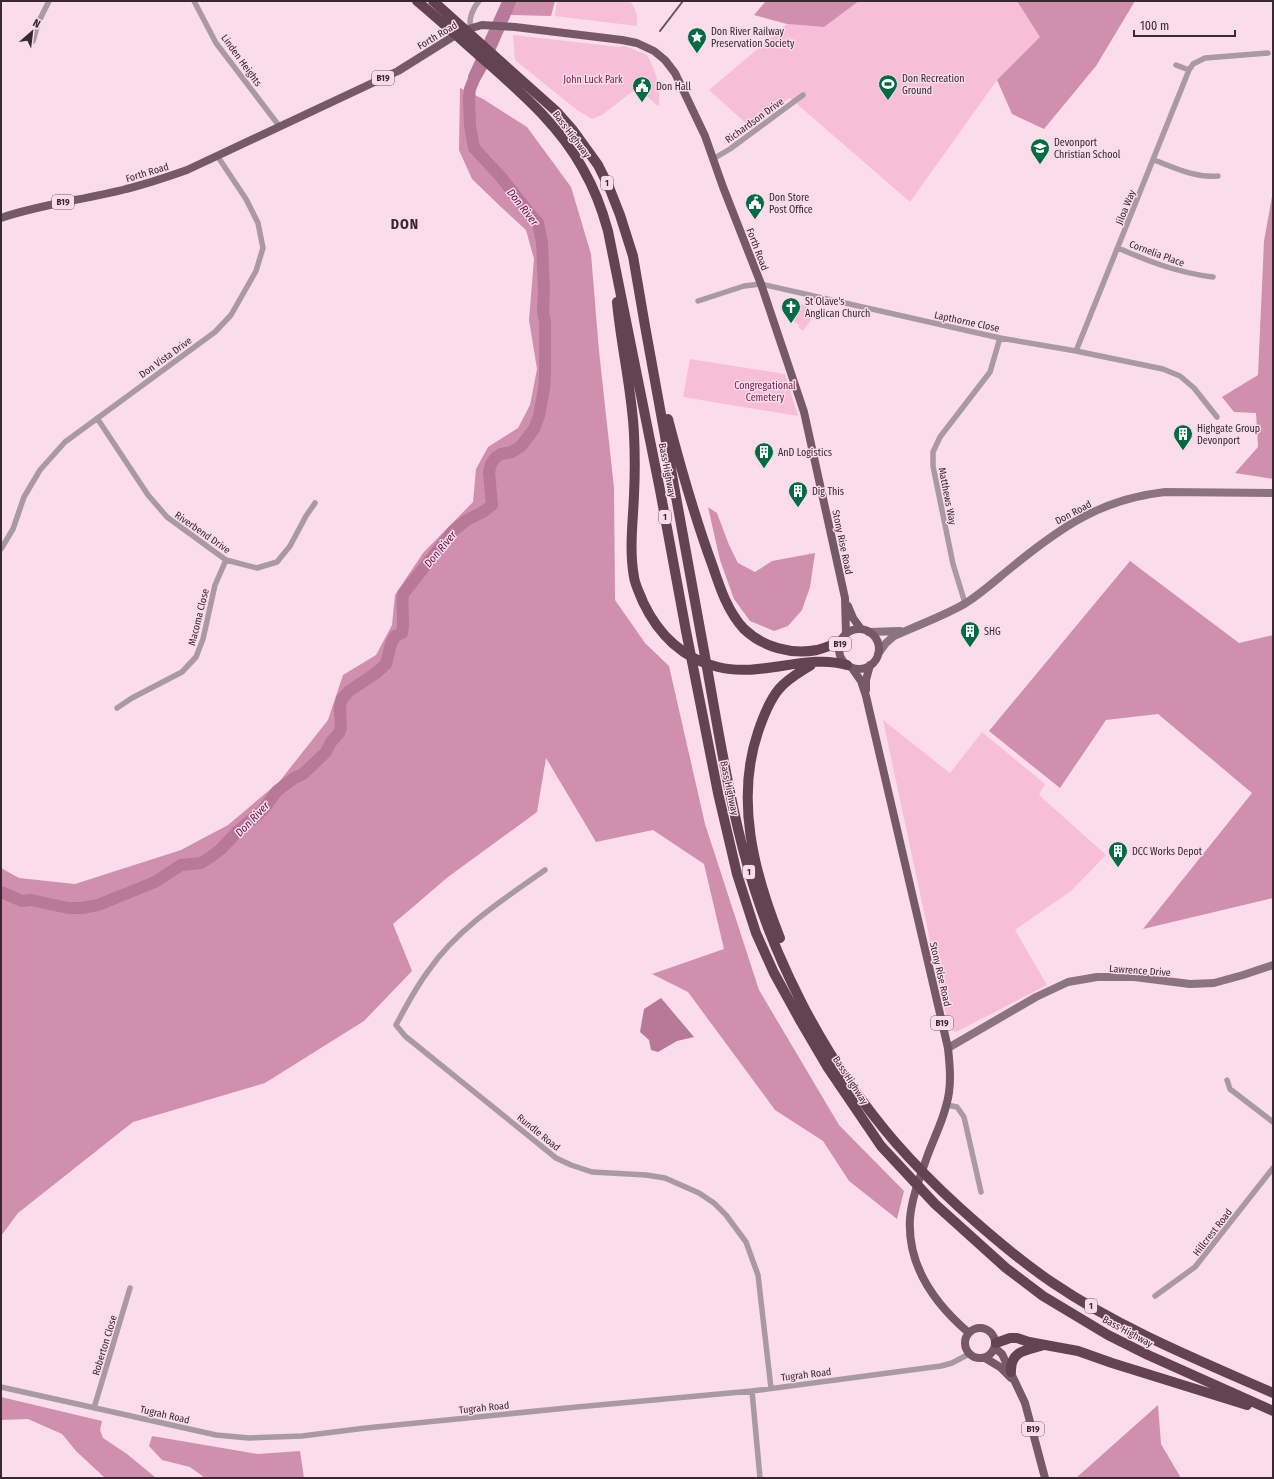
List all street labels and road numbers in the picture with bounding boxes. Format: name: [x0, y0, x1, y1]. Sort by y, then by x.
street label: Forth Road: [415, 19, 460, 52]
street label: Linden Heights: [218, 32, 264, 89]
road number: B19: [372, 71, 394, 85]
street label: Richardson Drive: [723, 96, 786, 146]
street label: Bass Highway: [550, 109, 593, 161]
street label: Forth Road: [124, 161, 170, 185]
road number: 1: [601, 176, 613, 190]
street label: Jiloa Way: [1113, 188, 1139, 227]
road number: B19: [52, 195, 74, 209]
street label: Forth Road: [744, 226, 771, 272]
street label: Cornelia Place: [1127, 238, 1186, 269]
street label: Lapthorne Close: [933, 309, 1001, 335]
street label: Don Vista Drive: [137, 335, 194, 381]
street label: Bass Highway: [656, 442, 678, 499]
street label: Matthews Way: [936, 466, 959, 526]
street label: Don Road: [1053, 498, 1094, 527]
street label: Riverbend Drive: [172, 509, 233, 556]
street label: Stony Rise Road: [829, 509, 855, 576]
road number: 1: [659, 510, 671, 524]
street label: Macoma Close: [186, 587, 212, 647]
road number: B19: [829, 637, 851, 651]
street label: Bass Highway: [717, 760, 741, 817]
road number: 1: [743, 865, 755, 879]
street label: Stony Rise Road: [927, 941, 953, 1008]
street label: Lawrence Drive: [1109, 963, 1171, 979]
road number: B19: [931, 1016, 953, 1030]
street label: Bass Highway: [830, 1054, 871, 1107]
street label: Rundle Road: [514, 1112, 562, 1154]
street label: Hillcrest Road: [1191, 1207, 1235, 1259]
road number: 1: [1085, 1299, 1097, 1313]
street label: Roberton Close: [90, 1314, 120, 1377]
street label: Bass Highway: [1100, 1314, 1155, 1350]
street label: Tugrah Road: [780, 1366, 832, 1384]
street label: Tugrah Road: [458, 1399, 510, 1417]
street label: Tugrah Road: [139, 1403, 191, 1427]
road number: B19: [1022, 1422, 1044, 1436]

